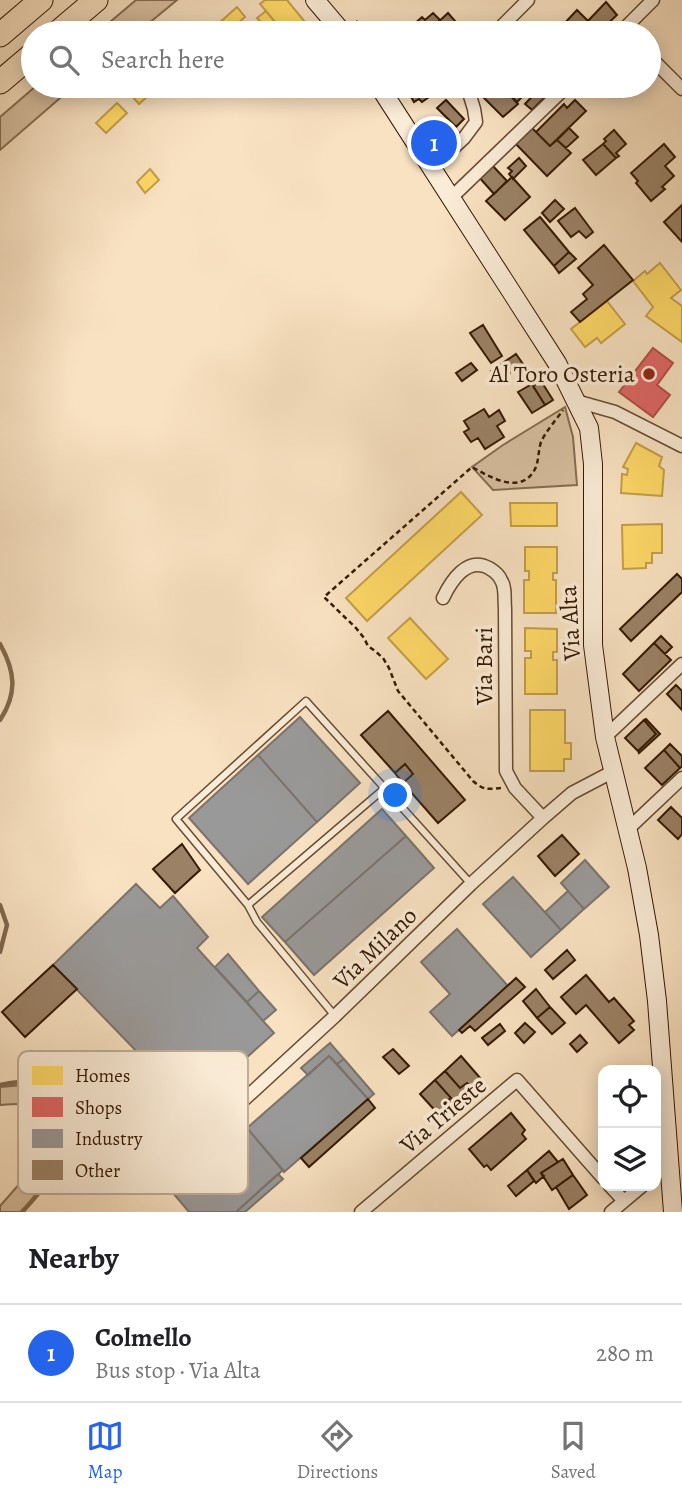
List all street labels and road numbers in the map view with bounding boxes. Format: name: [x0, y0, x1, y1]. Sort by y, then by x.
street label: Via Alta: [552, 584, 588, 662]
street label: Via Bari: [468, 627, 500, 706]
street label: Via Milano: [325, 900, 424, 997]
street label: Via Trieste: [392, 1069, 493, 1161]

